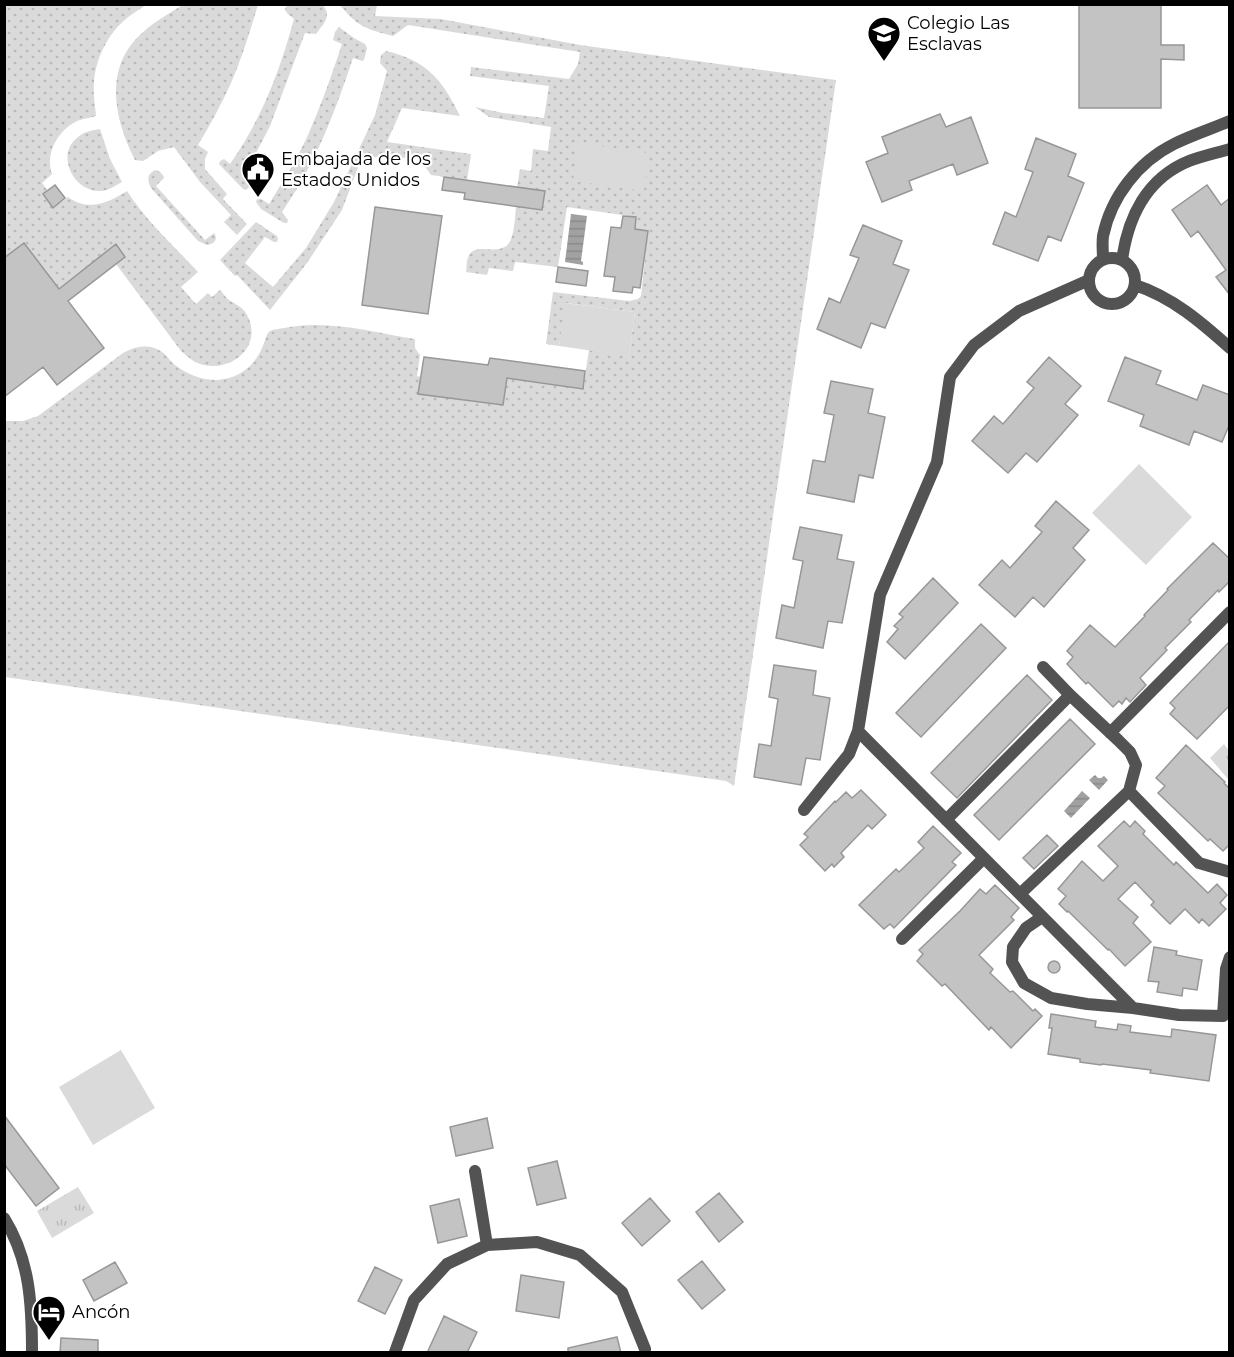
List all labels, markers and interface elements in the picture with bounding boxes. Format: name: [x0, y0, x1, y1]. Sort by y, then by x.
place label: Colegio Las Esclavas: [907, 12, 1010, 55]
school or university icon: Colegio Las Esclavas: [866, 15, 902, 62]
place label: Embajada de los Estados Unidos: [281, 148, 431, 191]
public building icon: Embajada de los Estados Unidos: [240, 151, 276, 198]
hotel icon: Ancón: [31, 1294, 67, 1341]
place label: Ancón: [72, 1301, 131, 1323]

